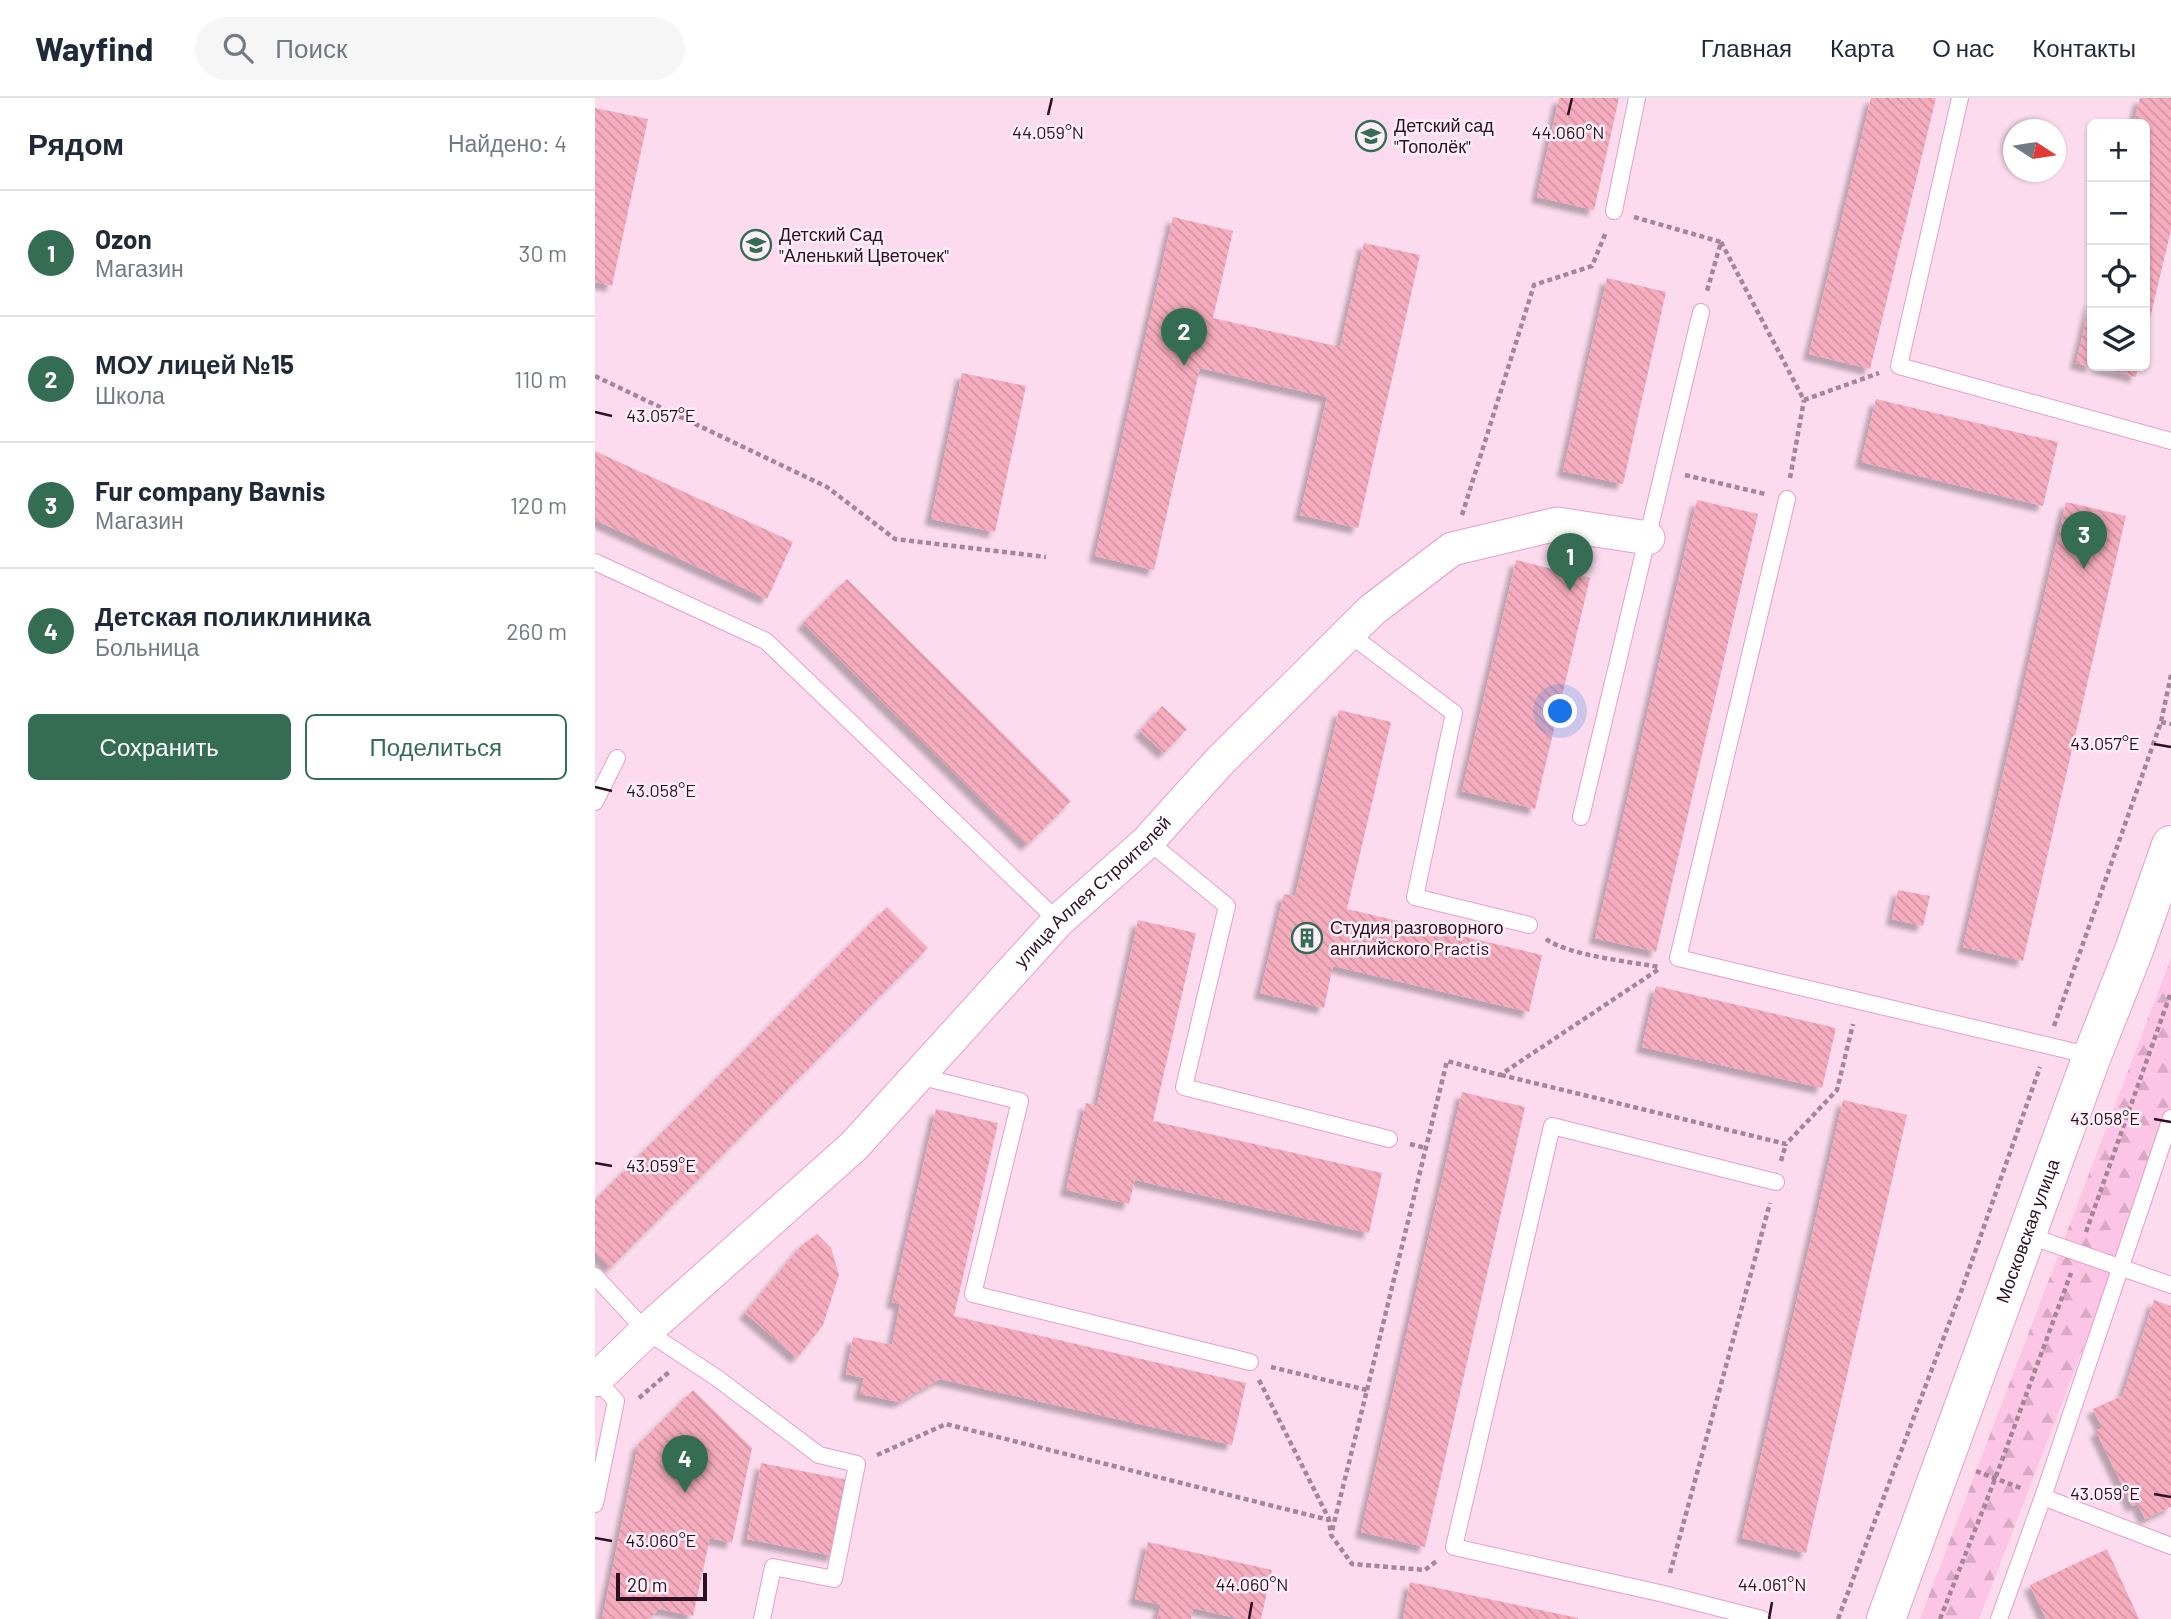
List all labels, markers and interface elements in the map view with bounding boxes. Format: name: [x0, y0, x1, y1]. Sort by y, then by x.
search box: [195, 17, 685, 80]
text: Wayfind: [35, 28, 153, 68]
icon: search: [219, 29, 257, 67]
text: Поиск: [275, 32, 347, 63]
text: Главная: [1701, 33, 1792, 62]
text: Карта: [1830, 33, 1894, 62]
text: О нас: [1932, 33, 1994, 62]
text: Контакты: [2032, 33, 2136, 62]
place label: Детский сад "Тополёк": [1394, 114, 1494, 157]
school or university icon: Детский сад "Тополёк": [1354, 119, 1388, 153]
north arrow: [2003, 119, 2066, 182]
map controls: [2087, 119, 2150, 371]
button: +: [2087, 119, 2150, 182]
text: 44.059°N: [1012, 121, 1084, 143]
text: 44.060°N: [1532, 121, 1604, 143]
text: Рядом: [28, 125, 124, 161]
text: Найдено: 4: [448, 129, 567, 157]
button: −: [2087, 182, 2150, 245]
text: Ozon: [95, 223, 152, 254]
place label: Детский Сад "Аленький Цветочек": [779, 223, 949, 266]
school or university icon: Детский Сад "Аленький Цветочек": [739, 228, 773, 262]
text: 1: [47, 239, 55, 267]
text: 30 m: [519, 239, 567, 267]
button: locate: [2087, 245, 2150, 308]
text: Магазин: [95, 254, 184, 282]
pin: 2: [1161, 308, 1207, 366]
button: layers: [2087, 308, 2150, 371]
text: МОУ лицей №15: [95, 348, 294, 379]
text: 2: [45, 365, 57, 393]
text: 110 m: [514, 365, 567, 393]
text: Школа: [95, 381, 165, 409]
text: 43.057°E: [626, 404, 696, 426]
text: Fur company Bavnis: [95, 475, 325, 506]
text: 3: [45, 491, 57, 519]
text: 120 m: [510, 491, 567, 519]
text: Магазин: [95, 506, 184, 534]
pin: 3: [2061, 511, 2107, 569]
pin: 1: [1547, 533, 1593, 591]
text: Детская поликлиника: [95, 600, 371, 631]
text: 4: [44, 617, 58, 645]
text: 260 m: [506, 617, 567, 645]
text: Больница: [95, 633, 199, 661]
your location: [1543, 694, 1577, 728]
button: Сохранить: [28, 714, 291, 780]
button: Поделиться: [305, 714, 567, 780]
text: 43.057°E: [2070, 732, 2140, 754]
text: 43.058°E: [626, 779, 696, 801]
street label: улица Аллея Строителей: [1009, 811, 1175, 972]
place label: Студия разговорного английского Practis: [1330, 916, 1504, 959]
building icon: Студия разговорного английского Practis: [1290, 921, 1324, 955]
text: 43.058°E: [2070, 1107, 2140, 1129]
text: 43.059°E: [626, 1154, 696, 1176]
street label: Московская улица: [1991, 1155, 2064, 1306]
pin: 4: [662, 1435, 708, 1493]
text: 43.059°E: [2070, 1482, 2140, 1504]
text: 43.060°E: [626, 1529, 696, 1551]
scale bar: [616, 1570, 707, 1602]
text: 20 m: [627, 1573, 667, 1596]
text: 44.060°N: [1216, 1573, 1288, 1595]
text: 44.061°N: [1738, 1573, 1806, 1595]

